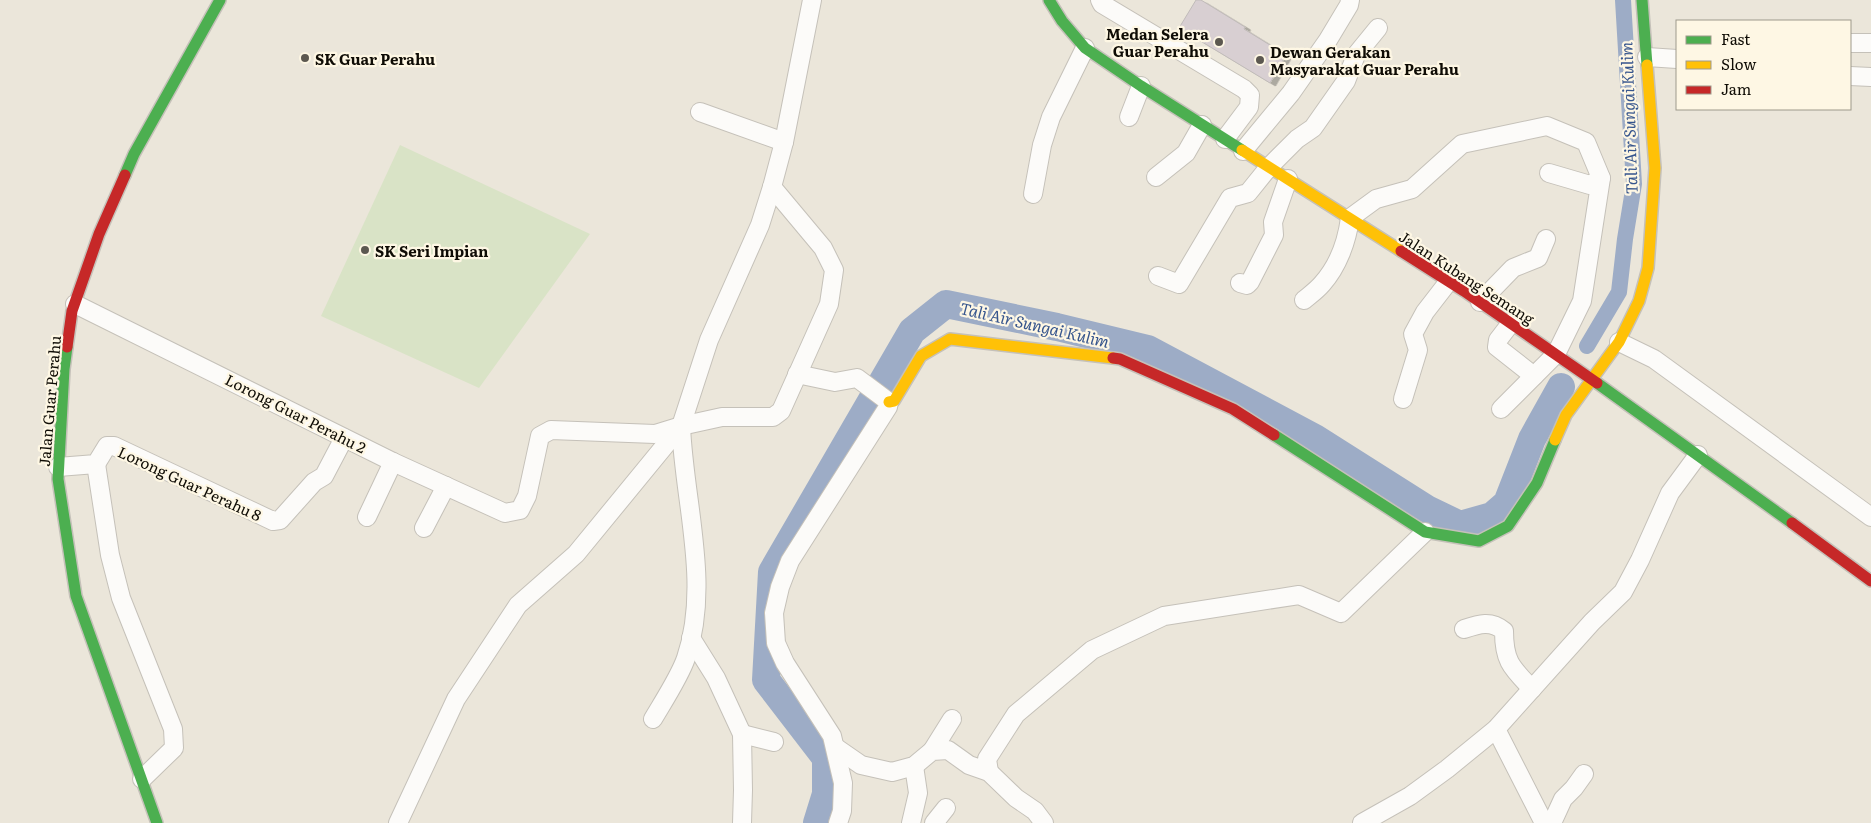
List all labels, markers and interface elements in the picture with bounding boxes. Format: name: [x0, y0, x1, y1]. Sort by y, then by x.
legend: [1676, 20, 1851, 110]
place label: Medan Selera Guar Perahu: [1106, 22, 1209, 62]
text: Fast: [1721, 27, 1750, 50]
marker: Medan Selera Guar Perahu: [1213, 36, 1225, 48]
place label: Dewan Gerakan Masyarakat Guar Perahu: [1270, 40, 1459, 80]
water label: Tali Air Sungai Kulim: [1613, 42, 1643, 194]
place label: SK Guar Perahu: [315, 47, 435, 70]
marker: SK Guar Perahu: [299, 52, 311, 64]
text: Slow: [1721, 52, 1756, 75]
marker: Dewan Gerakan Masyarakat Guar Perahu: [1254, 54, 1266, 66]
text: Jam: [1721, 77, 1752, 100]
street label: Jalan Kubang Semang: [1395, 225, 1540, 330]
place label: SK Seri Impian: [375, 239, 489, 262]
marker: SK Seri Impian: [359, 244, 371, 256]
water label: Tali Air Sungai Kulim: [958, 295, 1112, 353]
street label: Jalan Guar Perahu: [32, 334, 66, 467]
street label: Lorong Guar Perahu 2: [222, 367, 371, 459]
street label: Lorong Guar Perahu 8: [114, 440, 266, 526]

